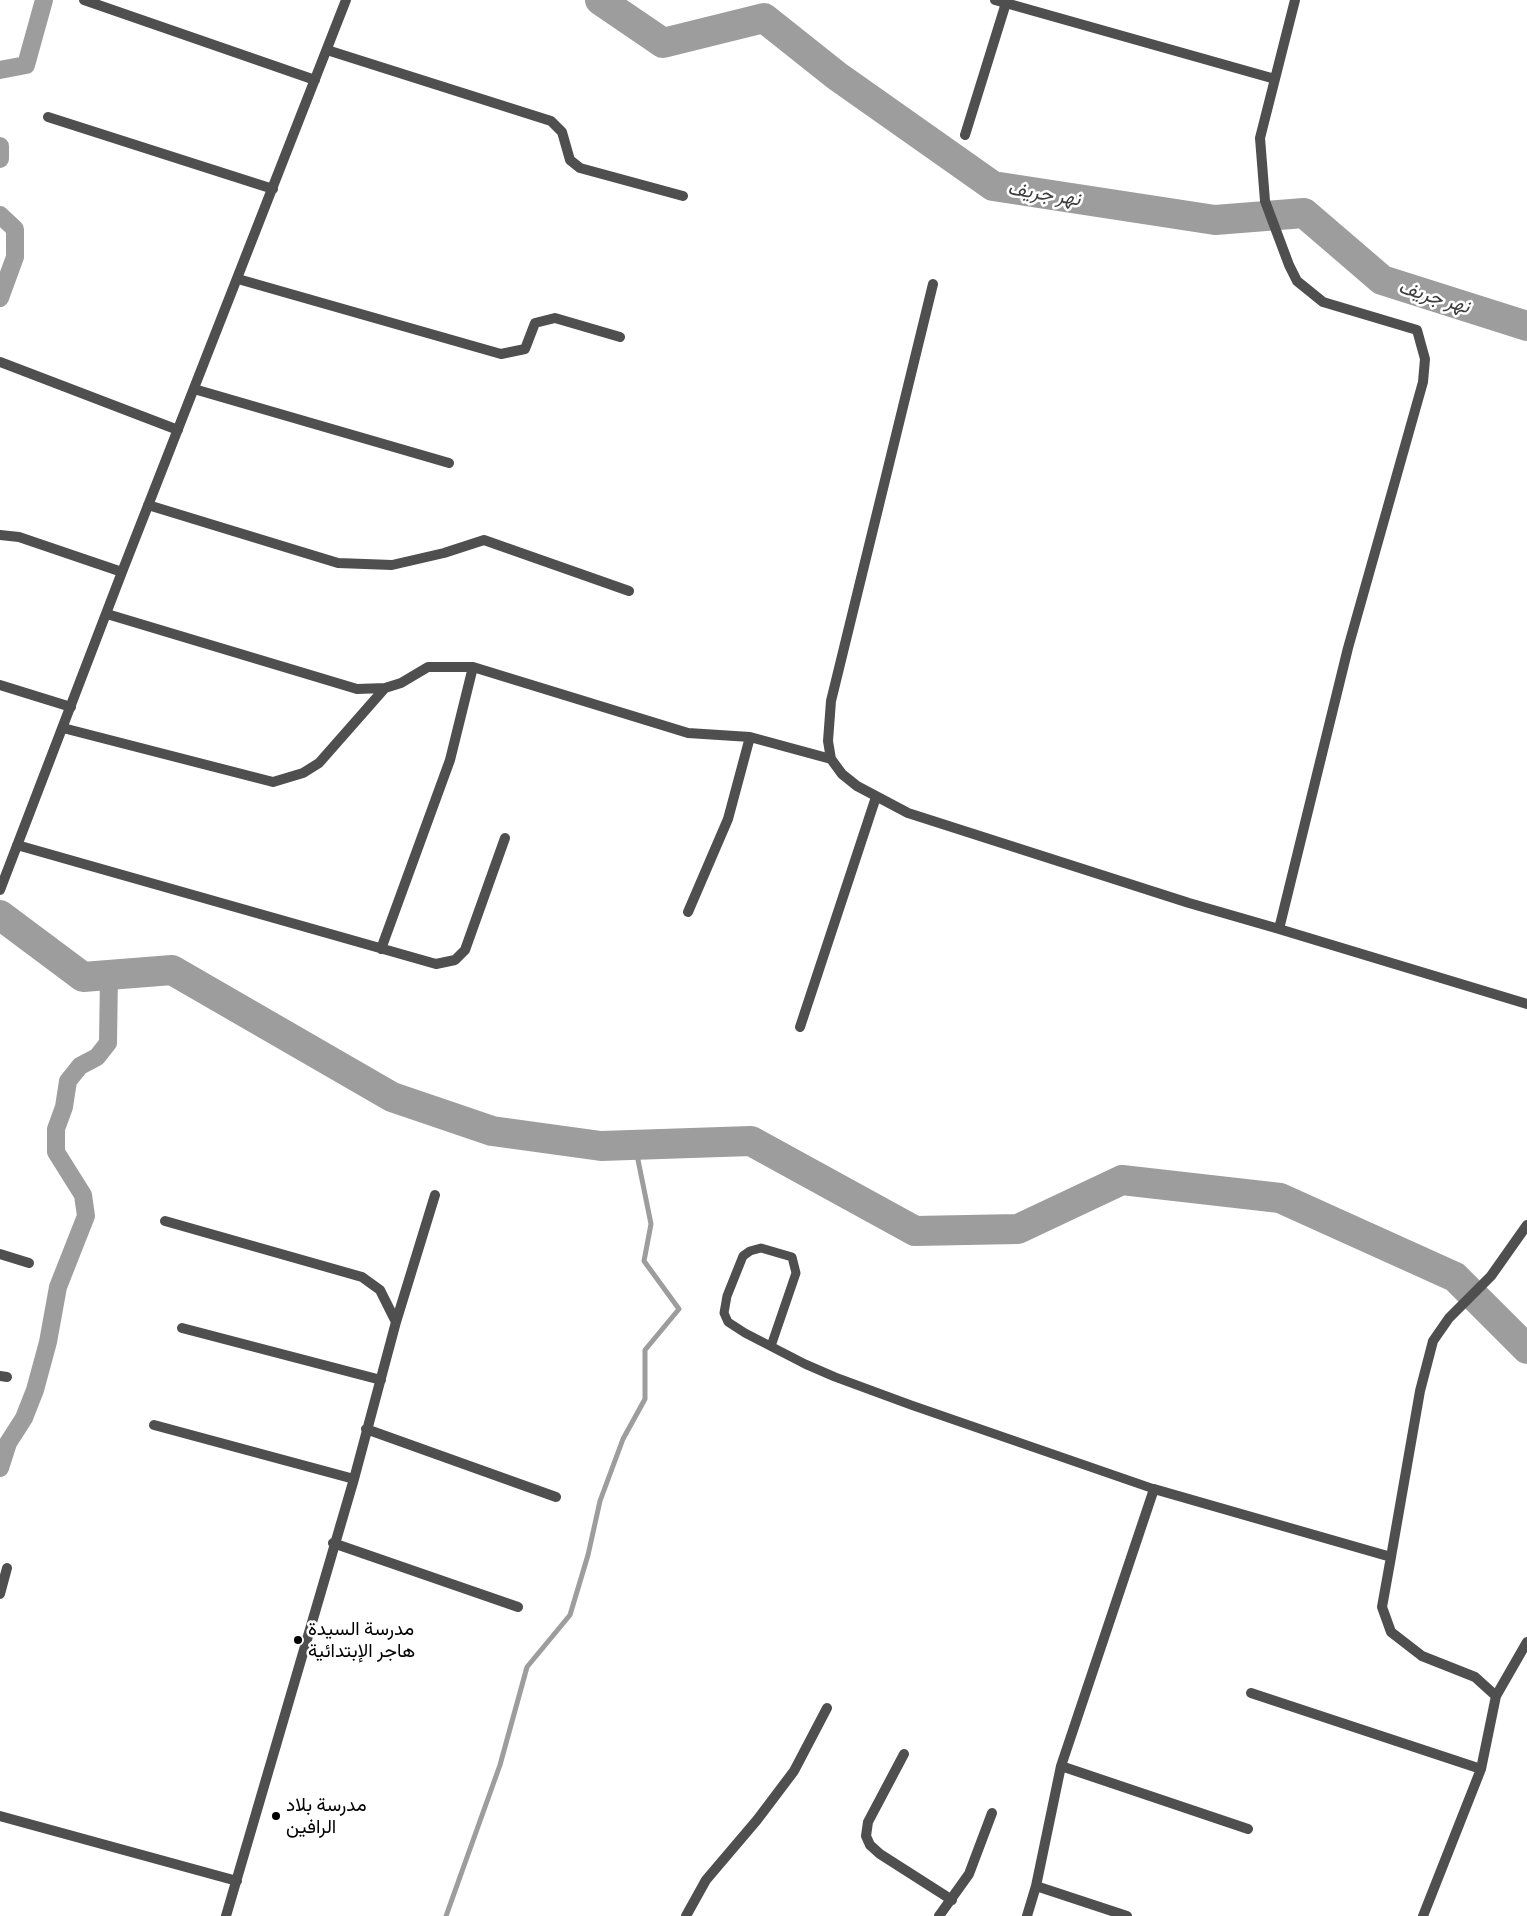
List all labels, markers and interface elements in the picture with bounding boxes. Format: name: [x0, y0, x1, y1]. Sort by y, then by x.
water label: نهر جريف: [1006, 176, 1082, 212]
water label: نهر جريف: [1395, 275, 1473, 319]
place label: مدرسة السيدة هاجر الإبتدائية: [308, 1618, 415, 1662]
marker: مدرسة السيدة هاجر الإبتدائية: [292, 1634, 304, 1646]
place label: مدرسة بلاد الرافين: [286, 1794, 367, 1838]
marker: مدرسة بلاد الرافين: [270, 1810, 282, 1822]

